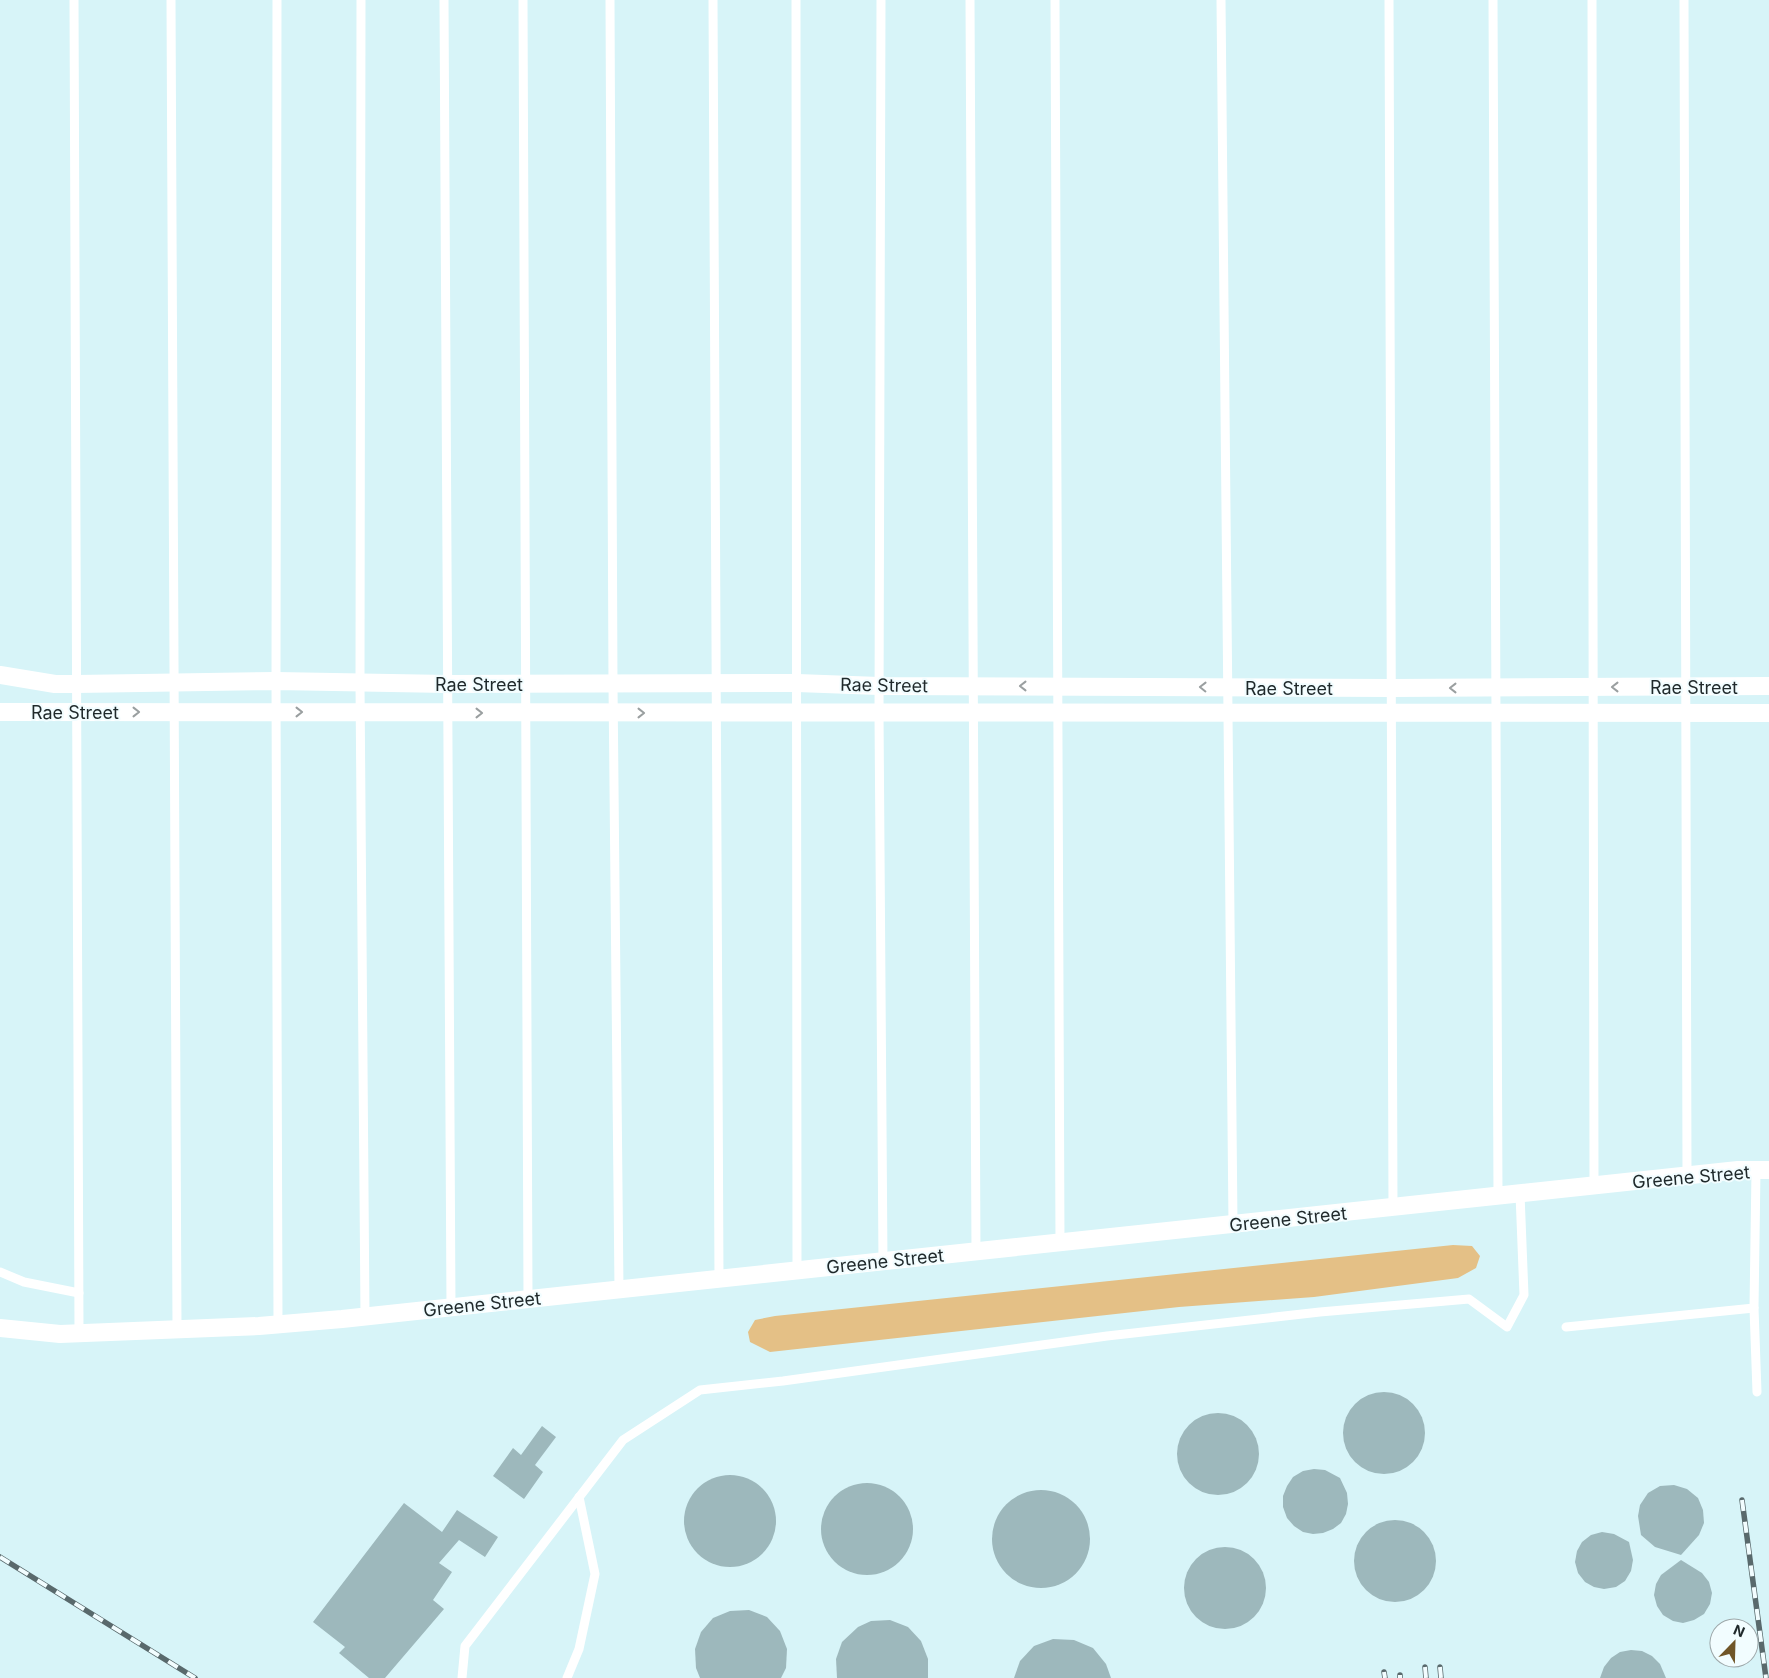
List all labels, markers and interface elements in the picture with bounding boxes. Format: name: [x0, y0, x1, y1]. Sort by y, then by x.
street label: Rae Street: [435, 674, 523, 695]
street label: Rae Street: [840, 674, 928, 696]
street label: Rae Street: [1650, 677, 1738, 698]
street label: Rae Street: [1245, 678, 1333, 699]
one-way arrow: [1019, 681, 1026, 691]
one-way arrow: [1199, 682, 1206, 692]
one-way arrow: [1611, 682, 1619, 692]
one-way arrow: [1449, 683, 1456, 693]
street label: Rae Street: [31, 702, 119, 723]
one-way arrow: [132, 707, 140, 717]
one-way arrow: [295, 707, 303, 717]
one-way arrow: [475, 708, 483, 718]
one-way arrow: [638, 708, 645, 718]
street label: Greene Street: [1631, 1161, 1751, 1193]
street label: Greene Street: [1228, 1202, 1348, 1236]
street label: Greene Street: [825, 1244, 945, 1278]
street label: Greene Street: [422, 1287, 542, 1321]
north arrow: [1709, 1618, 1759, 1668]
text: N: [1731, 1621, 1748, 1640]

